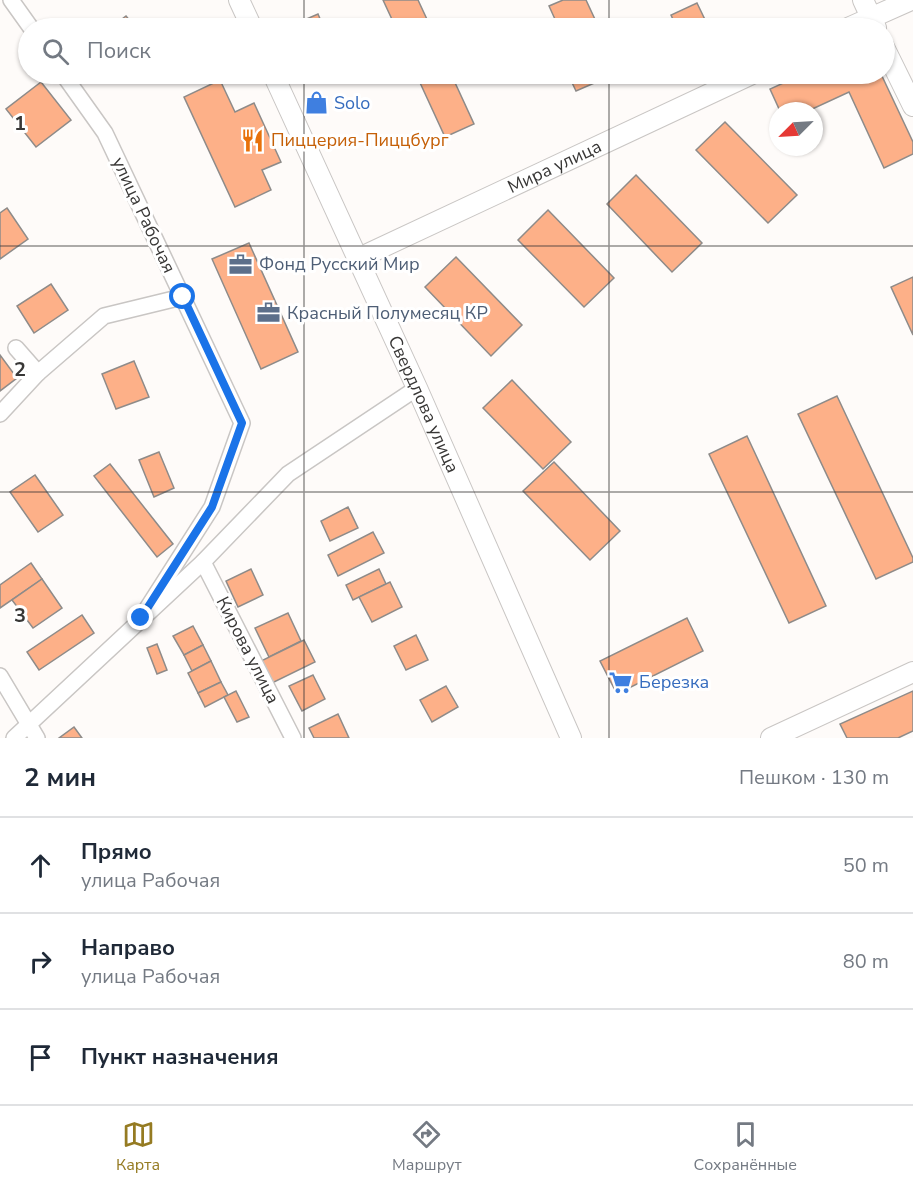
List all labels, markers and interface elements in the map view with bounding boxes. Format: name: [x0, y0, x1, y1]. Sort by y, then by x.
search box: [18, 18, 895, 84]
icon: search: [39, 35, 72, 68]
text: Поиск: [87, 36, 151, 66]
shop icon: Solo: [303, 90, 329, 116]
place label: Solo: [334, 91, 370, 115]
north arrow: [769, 102, 823, 156]
text: 1: [14, 110, 26, 137]
restaurant icon: Пиццерия-Пиццбург: [240, 127, 266, 153]
place label: Пиццерия-Пиццбург: [271, 128, 449, 152]
street label: Мира улица: [504, 134, 605, 199]
street label: улица Рабочая: [107, 153, 181, 277]
office icon: Фонд Русский Мир: [228, 251, 254, 277]
place label: Фонд Русский Мир: [259, 252, 420, 276]
route start: [169, 283, 195, 309]
office icon: Красный Полумесяц КР: [256, 300, 282, 326]
place label: Красный Полумесяц КР: [287, 301, 488, 325]
street label: Свердлова улица: [383, 332, 465, 477]
text: 2: [14, 356, 26, 383]
street label: Кирова улица: [211, 592, 285, 708]
text: 3: [14, 602, 26, 629]
route end: [127, 604, 153, 630]
supermarket icon: Березка: [608, 669, 634, 695]
place label: Березка: [639, 670, 709, 694]
text: 2 мин: [24, 760, 96, 795]
text: Пешком · 130 m: [739, 764, 889, 791]
text: Прямо: [81, 837, 152, 867]
icon: ahead: [24, 849, 57, 882]
text: 50 m: [843, 852, 889, 879]
text: улица Рабочая: [81, 867, 220, 894]
text: Направо: [81, 933, 175, 963]
icon: right: [24, 945, 57, 978]
text: 80 m: [843, 948, 889, 975]
text: улица Рабочая: [81, 963, 220, 990]
icon: arrive: [24, 1041, 57, 1074]
text: Пункт назначения: [81, 1042, 279, 1072]
tab: Карта: [116, 1118, 160, 1176]
tab: Маршрут: [392, 1118, 462, 1176]
tab: Сохранённые: [694, 1118, 797, 1176]

